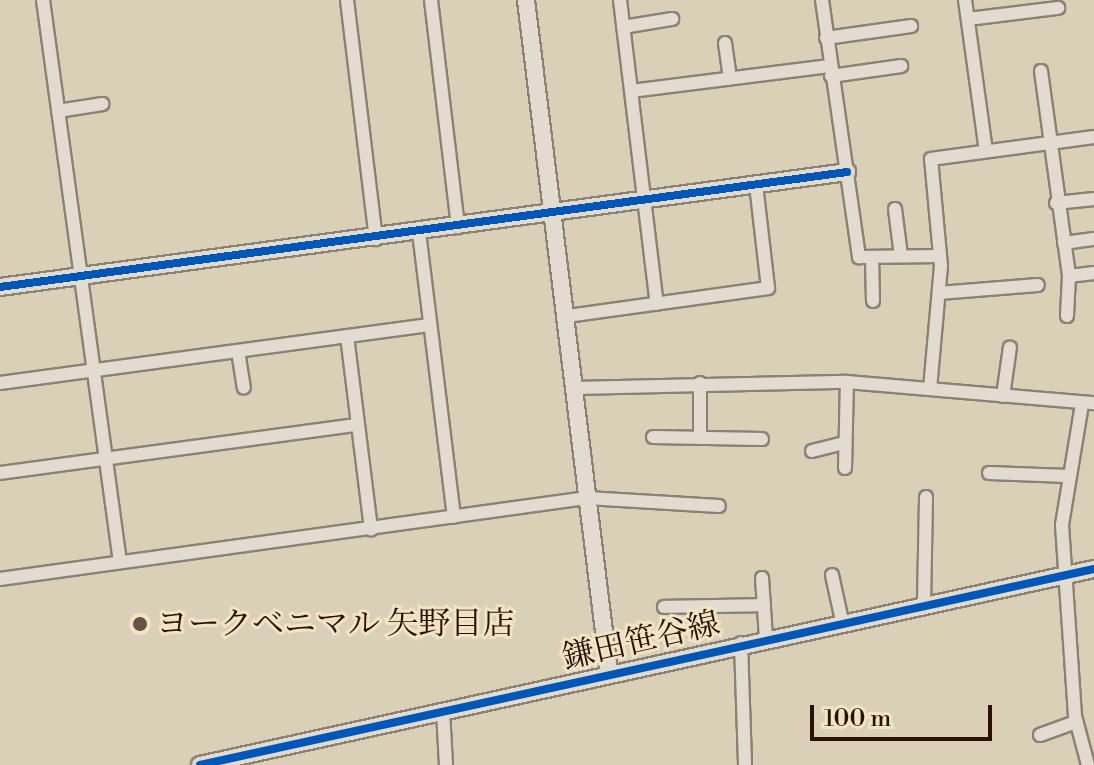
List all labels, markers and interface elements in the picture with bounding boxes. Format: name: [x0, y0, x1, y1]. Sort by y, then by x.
street label: 鎌田笹谷線: [559, 604, 723, 678]
place label: ヨークベニマル 矢野目店: [156, 605, 515, 643]
marker: ヨークベニマル 矢野目店: [131, 615, 149, 633]
scale bar: [814, 689, 996, 739]
text: 100 m: [824, 704, 891, 734]

